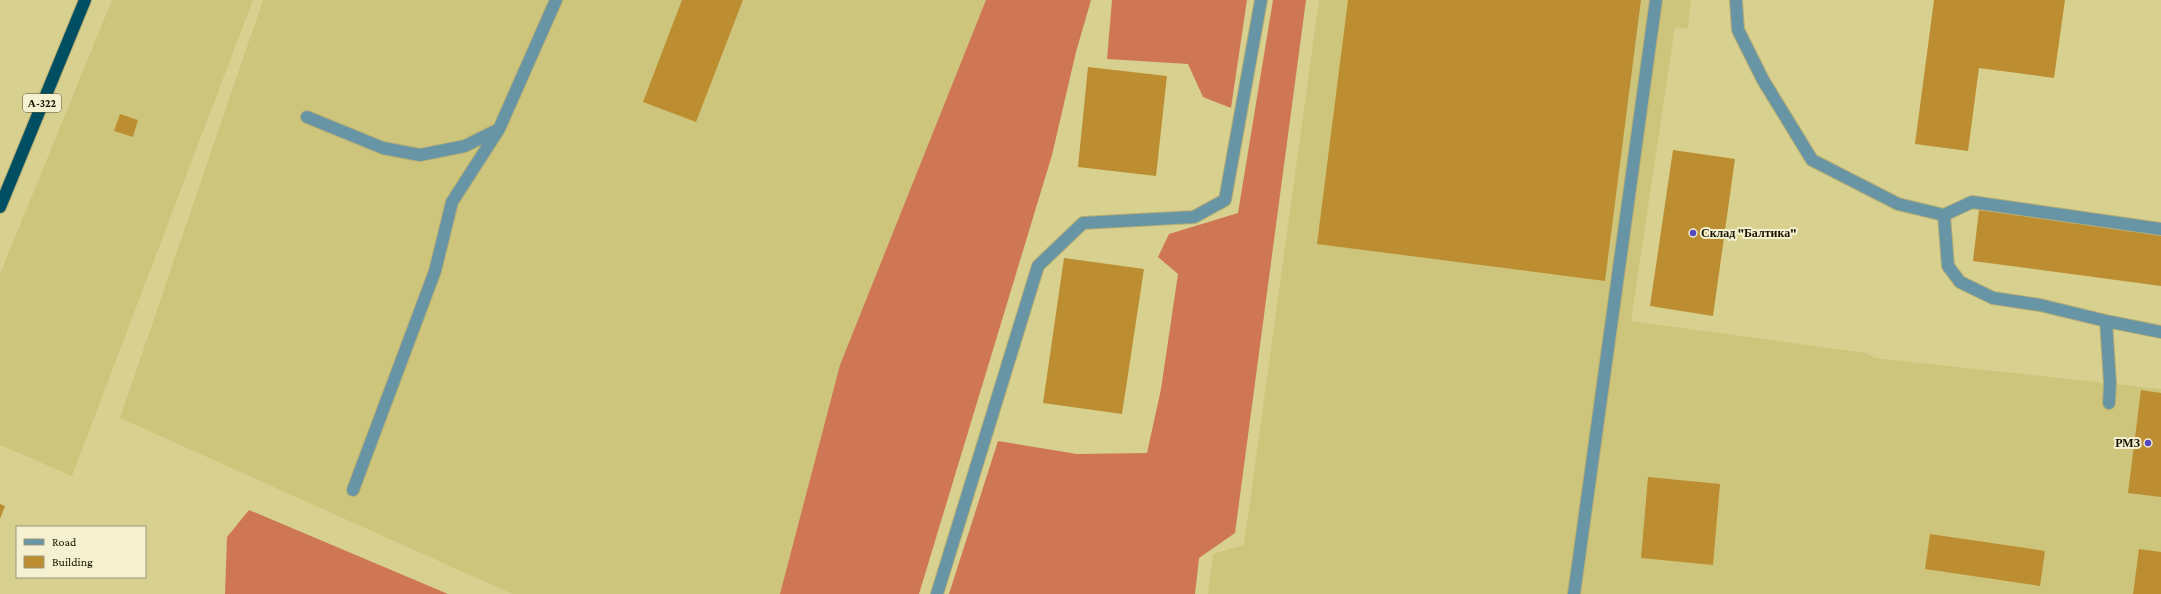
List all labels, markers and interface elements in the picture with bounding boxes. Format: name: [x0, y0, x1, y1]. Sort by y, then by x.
road number: А-322: [23, 94, 61, 112]
place label: Склад "Балтика": [1701, 226, 1796, 240]
marker: Склад "Балтика": [1688, 228, 1698, 238]
place label: РМЗ: [2115, 436, 2140, 450]
marker: РМЗ: [2143, 438, 2153, 448]
legend: [16, 526, 146, 578]
text: Road: [52, 535, 77, 549]
text: Building: [52, 555, 93, 569]

